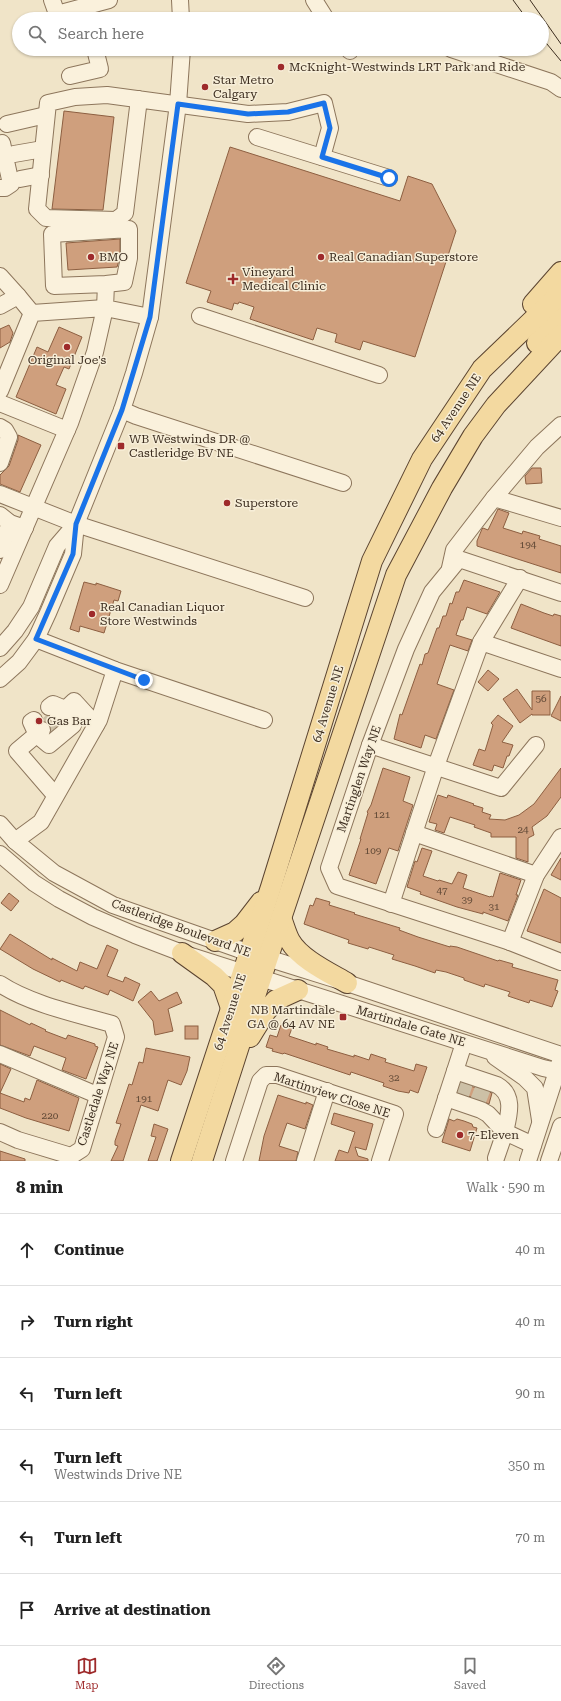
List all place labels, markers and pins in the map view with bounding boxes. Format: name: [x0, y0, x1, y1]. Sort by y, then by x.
place label: McKnight-Westwinds LRT Park and Ride: [289, 60, 526, 74]
marker: McKnight-Westwinds LRT Park and Ride: [276, 62, 286, 72]
place label: Star Metro Calgary: [213, 73, 274, 101]
marker: Star Metro Calgary: [200, 82, 210, 92]
place label: BMO: [99, 250, 128, 264]
place label: Real Canadian Superstore: [329, 250, 479, 264]
marker: BMO: [86, 252, 96, 262]
marker: Real Canadian Superstore: [316, 252, 326, 262]
place label: Vineyard Medical Clinic: [242, 265, 326, 293]
marker: Vineyard Medical Clinic: [227, 273, 239, 285]
marker: Original Joe's: [62, 342, 72, 352]
place label: Original Joe's: [28, 353, 106, 367]
place label: WB Westwinds DR @ Castleridge BV NE: [129, 432, 250, 460]
marker: WB Westwinds DR @ Castleridge BV NE: [116, 441, 126, 451]
place label: Superstore: [235, 496, 299, 510]
marker: Superstore: [222, 498, 232, 508]
place label: Real Canadian Liquor Store Westwinds: [100, 600, 225, 628]
marker: Real Canadian Liquor Store Westwinds: [87, 609, 97, 619]
place label: Gas Bar: [47, 714, 91, 728]
marker: Gas Bar: [34, 716, 44, 726]
place label: NB Martindale GA @ 64 AV NE: [247, 1003, 335, 1031]
marker: NB Martindale GA @ 64 AV NE: [338, 1012, 348, 1022]
place label: 7-Eleven: [468, 1128, 519, 1142]
marker: 7-Eleven: [455, 1130, 465, 1140]

